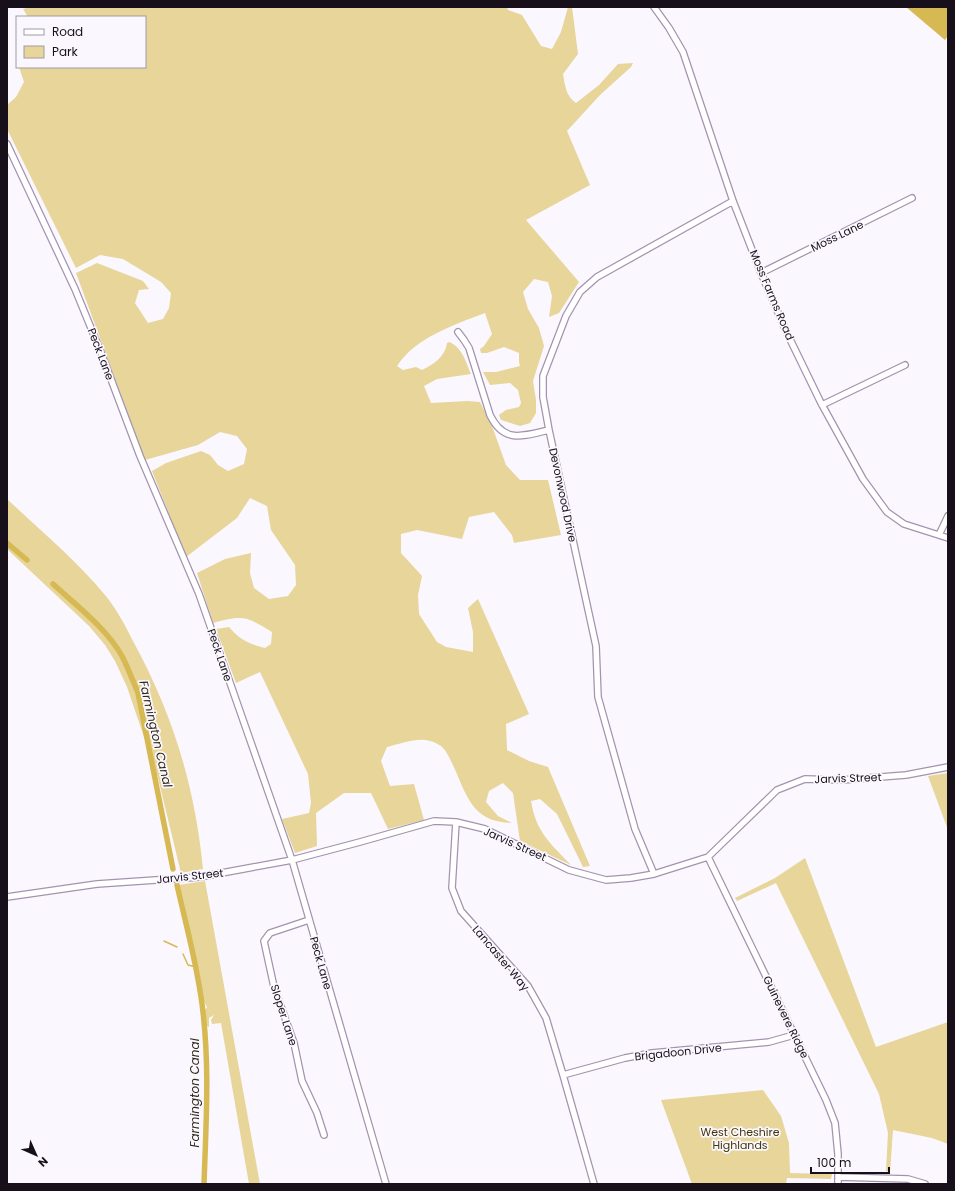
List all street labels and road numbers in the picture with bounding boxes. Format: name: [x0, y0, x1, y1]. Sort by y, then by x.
street label: Moss Lane: [808, 216, 866, 256]
street label: Moss Farms Road: [746, 247, 798, 343]
street label: Peck Lane: [84, 326, 118, 382]
street label: Devonwood Drive: [545, 446, 581, 544]
street label: Peck Lane: [204, 627, 236, 684]
street label: Jarvis Street: [814, 769, 882, 787]
street label: Jarvis Street: [481, 823, 549, 865]
street label: Jarvis Street: [156, 865, 224, 887]
street label: Lancaster Way: [469, 922, 534, 995]
street label: Peck Lane: [306, 935, 336, 992]
street label: Guinevere Ridge: [759, 973, 813, 1061]
street label: Sloper Lane: [267, 982, 301, 1048]
street label: Brigadoon Drive: [634, 1039, 723, 1065]

